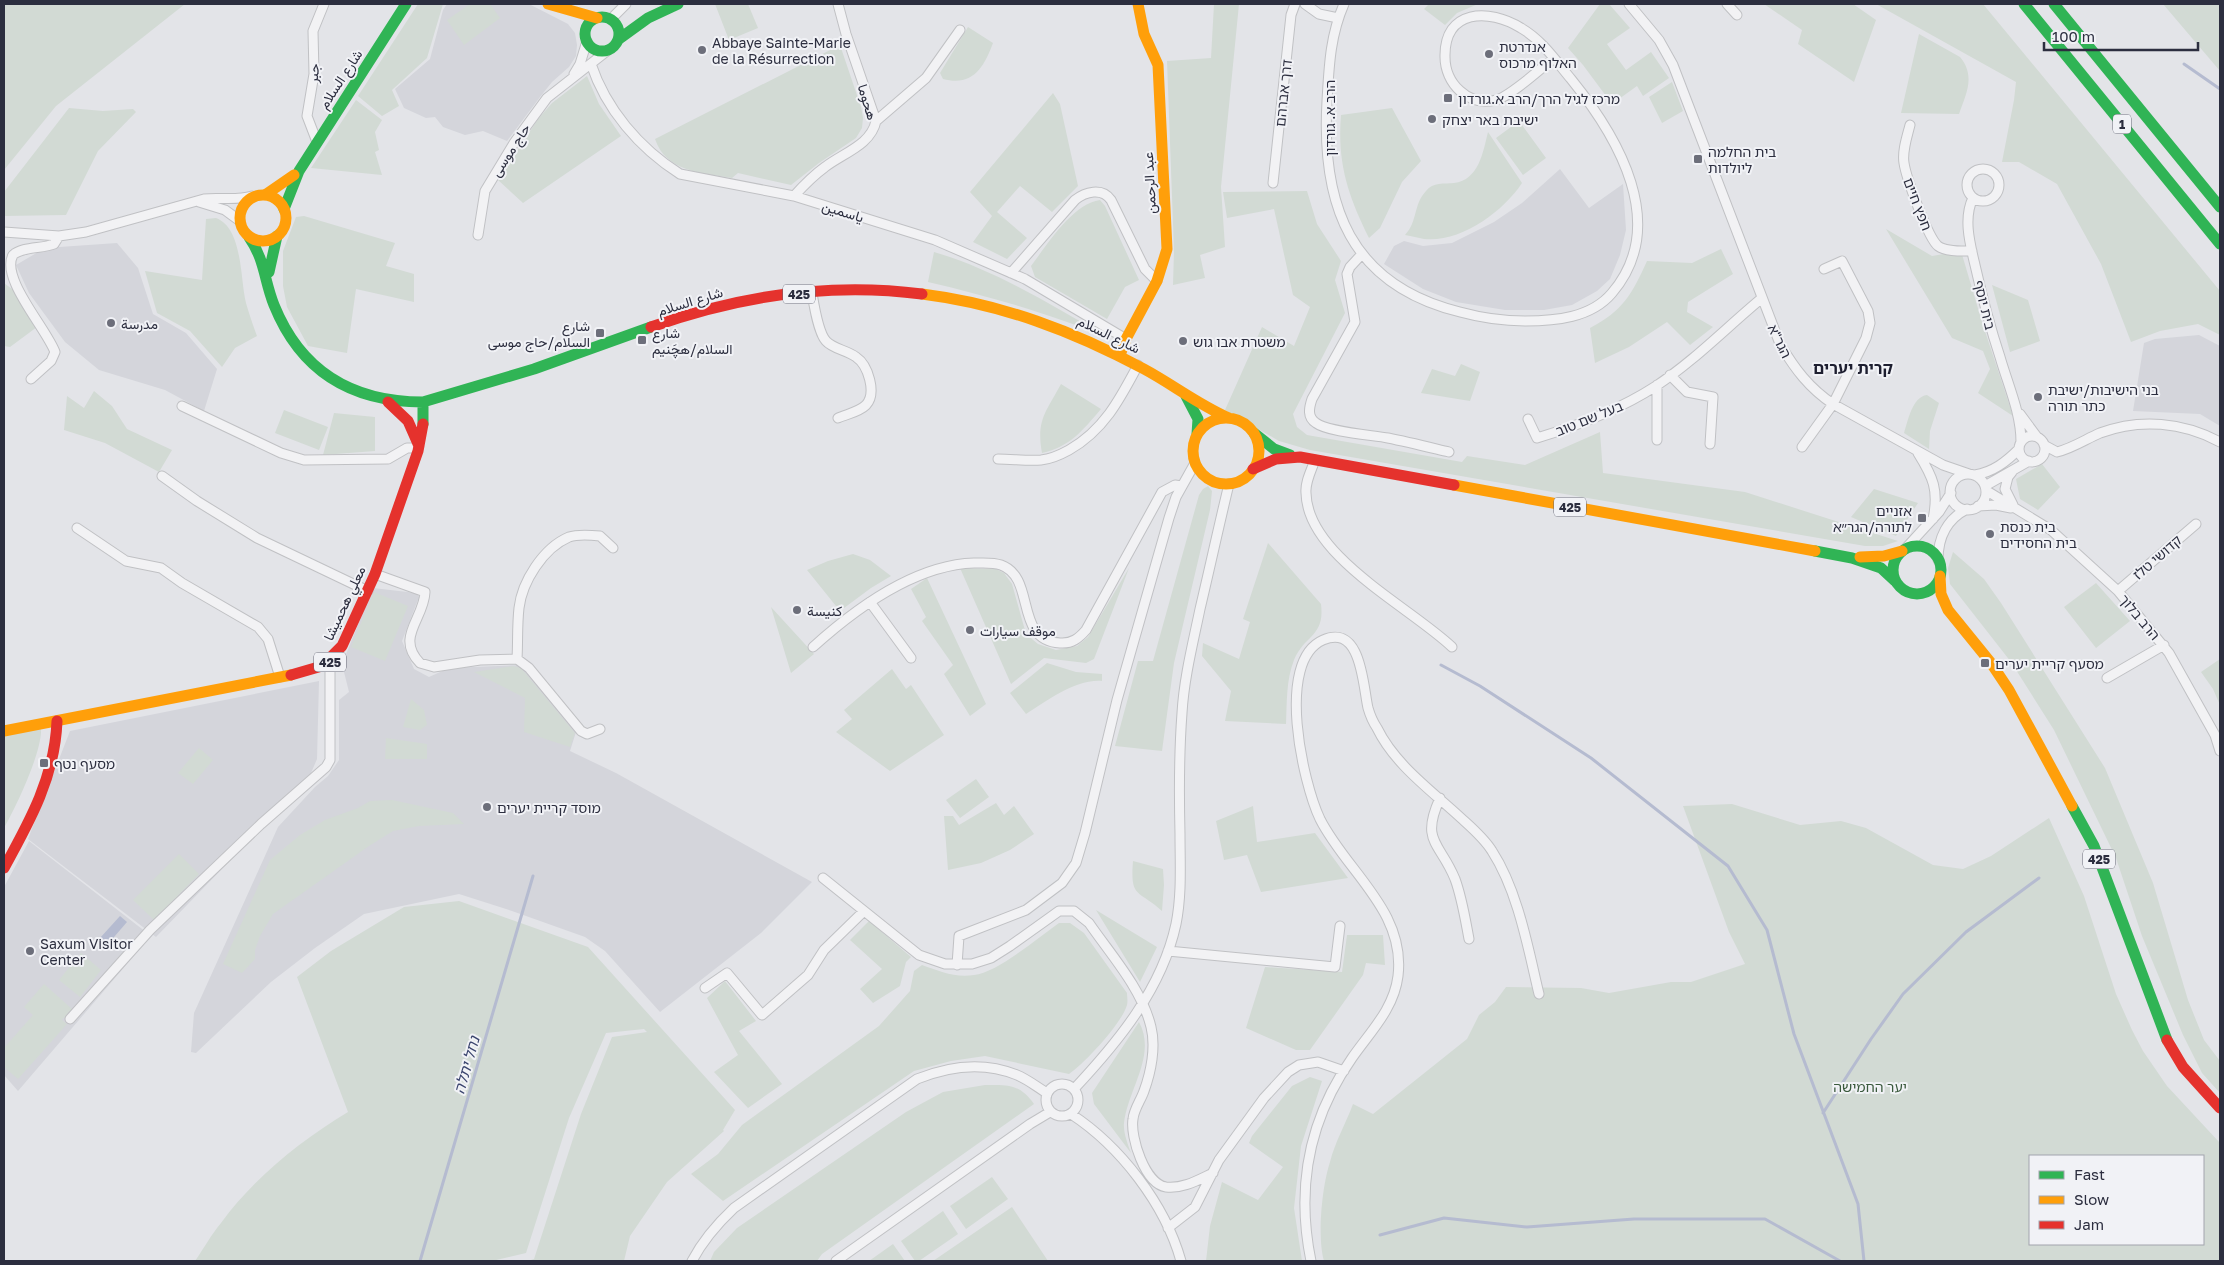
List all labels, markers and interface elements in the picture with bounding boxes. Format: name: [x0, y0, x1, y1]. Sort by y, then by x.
scale bar: [2044, 20, 2198, 52]
text: 100 m: [2052, 27, 2095, 45]
place label: Abbaye Sainte-Marie de la Résurrection: [712, 34, 851, 67]
place label: אנדרטת האלוף מרכוס: [1499, 38, 1577, 71]
marker: Abbaye Sainte-Marie de la Résurrection: [696, 44, 708, 56]
street label: شارع السلام: [314, 46, 368, 114]
marker: אנדרטת האלוף מרכוס: [1483, 48, 1495, 60]
street label: דרך אברהם: [1271, 58, 1295, 127]
street label: جبر: [303, 62, 323, 85]
street label: הרב א. גורדון: [1321, 80, 1338, 156]
street label: هحوما: [854, 82, 882, 123]
place label: מרכז לגיל הרך/הרב א.גורדון: [1458, 90, 1620, 107]
marker: מרכז לגיל הרך/הרב א.גורדון: [1442, 92, 1454, 104]
place label: ישיבת באר יצחק: [1442, 111, 1538, 128]
marker: ישיבת באר יצחק: [1426, 113, 1438, 125]
road number: 1: [2113, 115, 2131, 134]
street label: حاج موسى: [487, 120, 536, 181]
place label: בית החלמה ליולדות: [1708, 143, 1776, 176]
street label: عبد الرحمن: [1139, 151, 1160, 215]
marker: בית החלמה ליולדות: [1692, 153, 1704, 165]
street label: חפץ חיים: [1900, 175, 1936, 233]
street label: ياسمين: [820, 197, 866, 226]
street label: בית יוסף: [1971, 278, 1999, 332]
street label: شارع السلام: [655, 283, 726, 322]
road number: 425: [783, 284, 815, 304]
street label: شارع السلام: [1074, 312, 1143, 359]
place label: مدرسة: [121, 315, 158, 333]
marker: مدرسة: [105, 317, 117, 329]
place label: شارع السلام/حاج موسى: [488, 317, 590, 353]
street label: הגר"א: [1765, 321, 1795, 361]
place label: شارع السلام/هچَنيم: [652, 324, 733, 359]
marker: شارع السلام/حاج موسى: [594, 327, 606, 339]
place label: משטרת אבו גוש: [1193, 333, 1285, 350]
marker: شارع السلام/هچَنيم: [636, 334, 648, 346]
marker: משטרת אבו גוש: [1177, 335, 1189, 347]
district label: קרית יערים: [1813, 358, 1893, 378]
place label: בני הישיבות/ישיבת כתר תורה: [2048, 381, 2159, 414]
marker: בני הישיבות/ישיבת כתר תורה: [2032, 391, 2044, 403]
street label: בעל שם טוב: [1553, 397, 1625, 439]
road number: 425: [1554, 498, 1586, 516]
place label: אזניים לתורה/הגר״א: [1833, 502, 1912, 535]
marker: אזניים לתורה/הגר״א: [1916, 512, 1928, 524]
place label: בית כנסת בית החסידים: [2000, 518, 2077, 551]
marker: בית כנסת בית החסידים: [1984, 528, 1996, 540]
street label: קדושי טלז: [2129, 531, 2185, 583]
street label: معلي هحميشا: [319, 563, 372, 645]
street label: הרב בלוך: [2116, 591, 2164, 643]
place label: كنيسة: [807, 602, 842, 619]
marker: كنيسة: [791, 604, 803, 616]
place label: موقف سيارات: [980, 622, 1056, 640]
marker: موقف سيارات: [964, 624, 976, 636]
road number: 425: [314, 652, 346, 672]
place label: מסעף קריית יערים: [1995, 655, 2104, 672]
marker: מסעף קריית יערים: [1979, 657, 1991, 669]
place label: מסעף נטף: [54, 755, 115, 772]
marker: מסעף נטף: [38, 757, 50, 769]
place label: מוסד קריית יערים: [497, 799, 601, 816]
marker: מוסד קריית יערים: [481, 801, 493, 813]
road number: 425: [2083, 850, 2115, 869]
place label: Saxum Visitor Center: [40, 935, 133, 968]
marker: Saxum Visitor Center: [24, 945, 36, 957]
water label: נחל יתלה: [449, 1033, 483, 1096]
park label: יער החמישה: [1833, 1078, 1907, 1095]
legend: [2029, 1155, 2204, 1245]
text: Fast: [2074, 1165, 2105, 1183]
text: Slow: [2074, 1190, 2109, 1208]
text: Jam: [2074, 1215, 2104, 1233]

